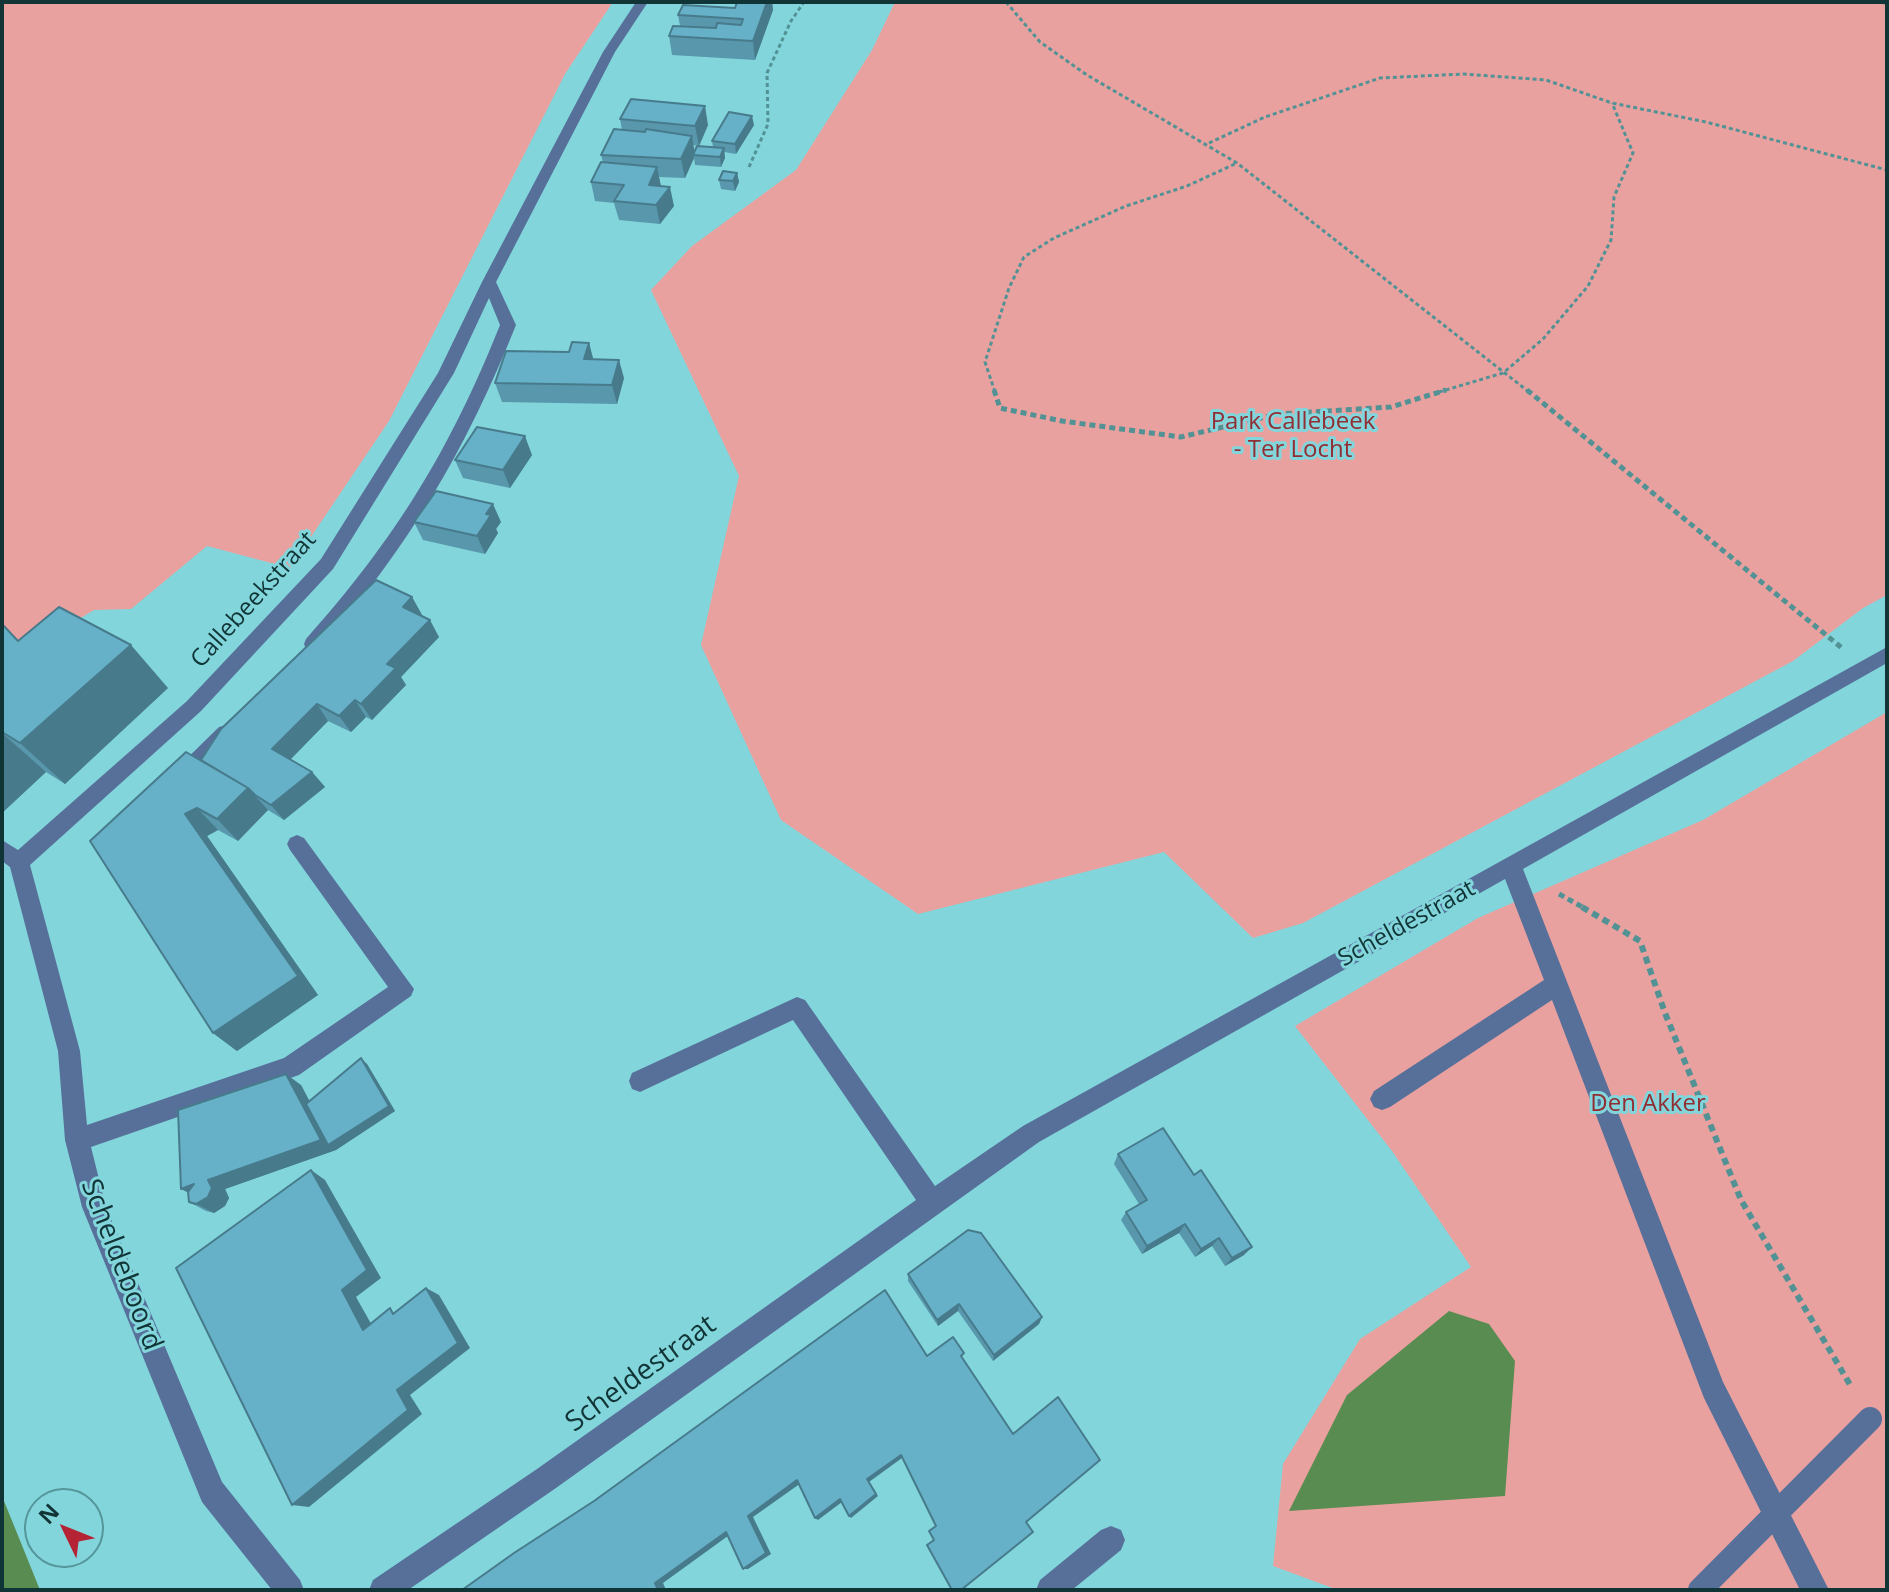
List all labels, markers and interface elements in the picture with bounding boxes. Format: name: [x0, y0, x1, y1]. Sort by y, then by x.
park label: Park Callebeek - Ter Locht: [1211, 408, 1375, 464]
street label: Callebeekstraat: [185, 526, 323, 674]
street label: Scheldestraat: [1334, 875, 1480, 973]
park label: Den Akker: [1590, 1090, 1706, 1118]
street label: Scheldeboord: [73, 1175, 169, 1355]
street label: Scheldestraat: [559, 1308, 723, 1440]
north arrow: [24, 1488, 104, 1568]
text: N: [31, 1496, 65, 1530]

